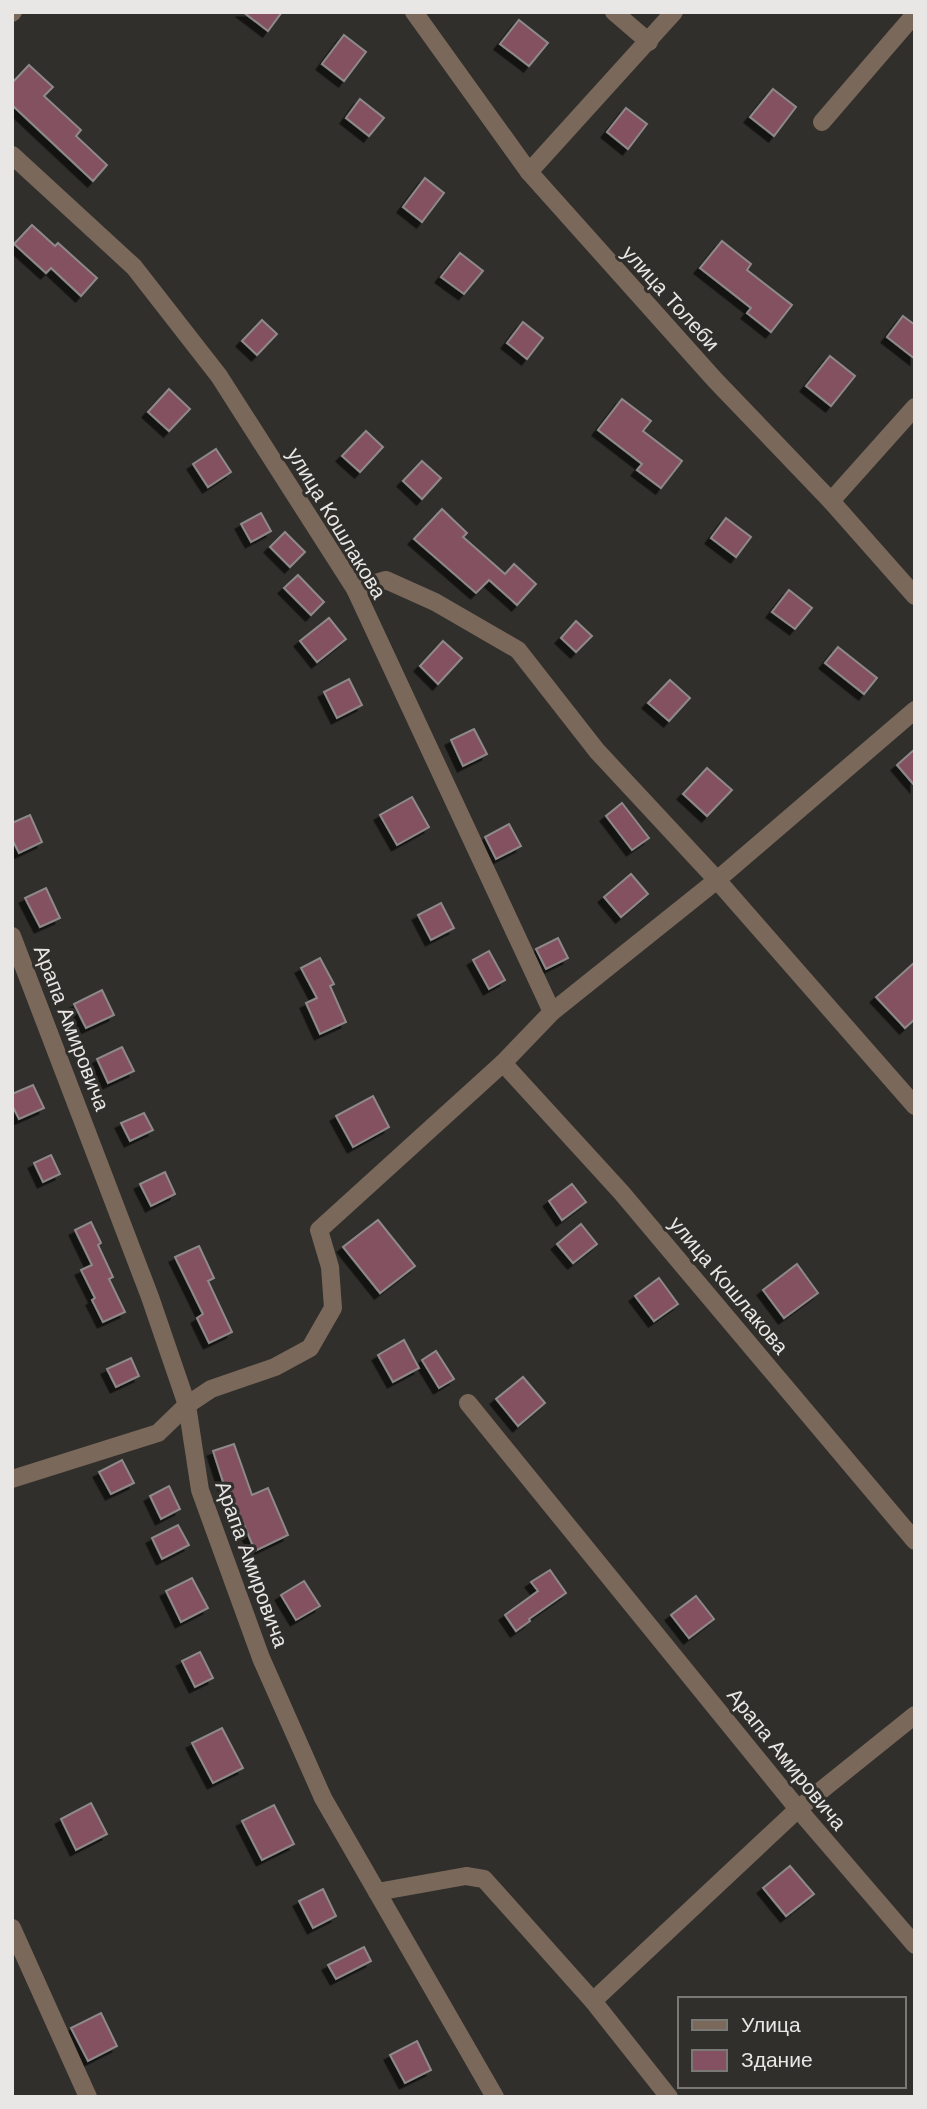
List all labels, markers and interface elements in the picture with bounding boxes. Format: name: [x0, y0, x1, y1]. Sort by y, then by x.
street label: улица Толеби: [618, 241, 724, 355]
street label: улица Кошлакова: [283, 443, 391, 603]
street label: Арапа Амировича: [30, 942, 114, 1114]
street label: улица Кошлакова: [665, 1212, 793, 1358]
street label: Арапа Амировича: [211, 1478, 293, 1651]
street label: Арапа Амировича: [723, 1684, 851, 1835]
legend: [678, 1997, 906, 2088]
text: Улица: [741, 2013, 801, 2036]
text: Здание: [741, 2048, 813, 2071]

